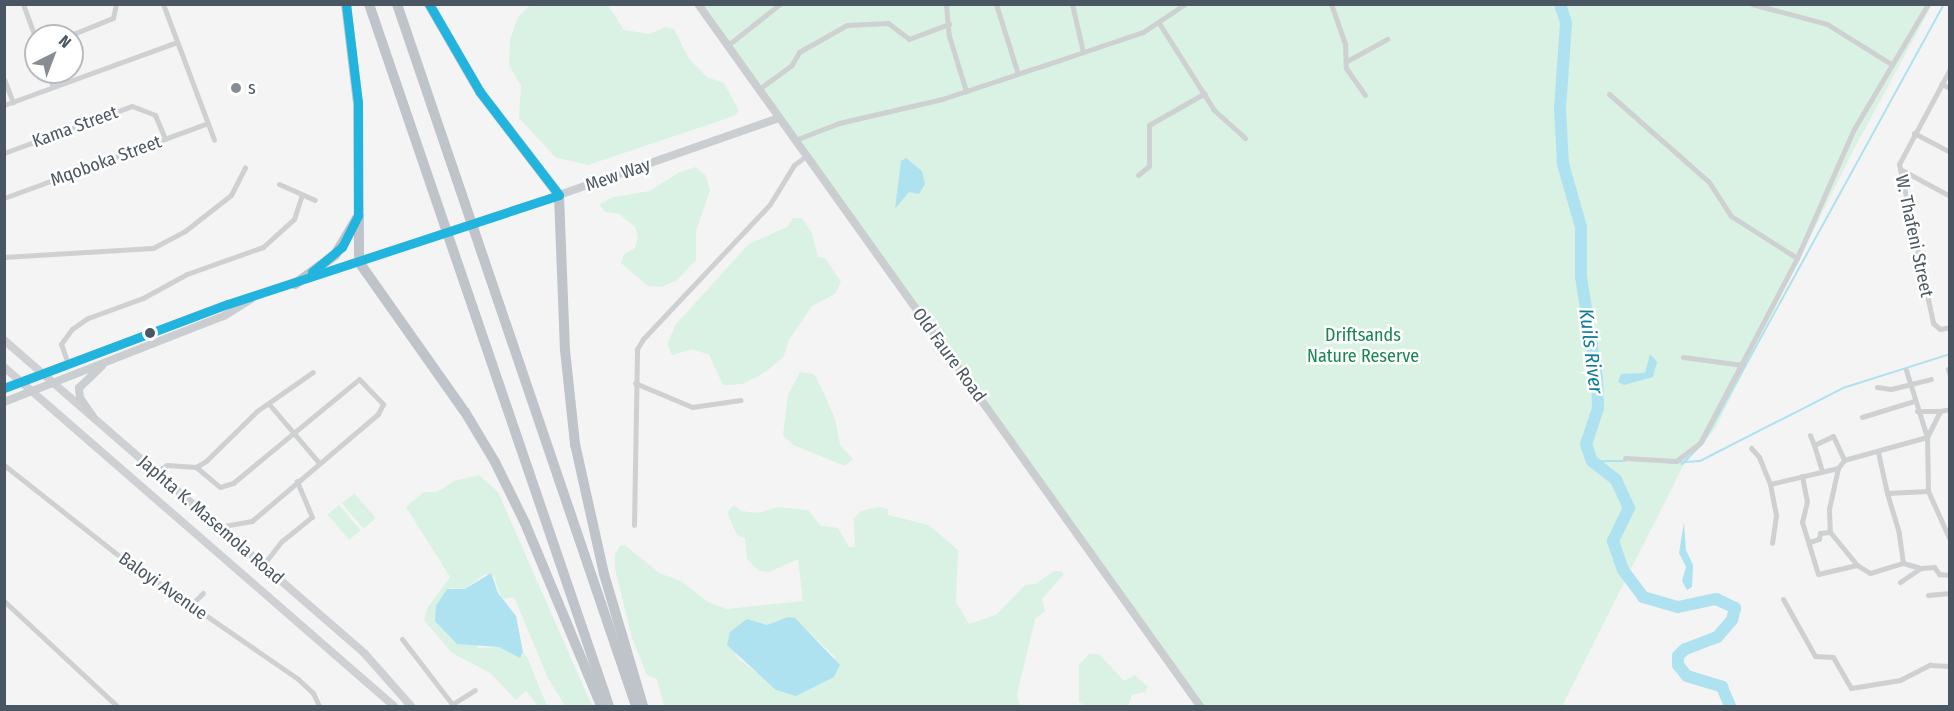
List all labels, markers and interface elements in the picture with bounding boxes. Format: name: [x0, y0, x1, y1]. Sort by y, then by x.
north arrow: [24, 24, 84, 84]
text: N: [55, 31, 75, 52]
place label: s: [248, 77, 256, 99]
marker: s: [229, 81, 243, 95]
street label: Kama Street: [29, 102, 121, 152]
street label: Mqoboka Street: [48, 131, 164, 191]
street label: Mew Way: [583, 154, 653, 196]
street label: W. Thafeni Street: [1891, 173, 1937, 299]
street label: Old Faure Road: [908, 304, 990, 406]
water label: Kuils River: [1574, 307, 1608, 395]
park label: Driftsands Nature Reserve: [1307, 325, 1419, 368]
unlabelled marker: [144, 327, 156, 339]
street label: Japhta K. Masemola Road: [134, 451, 288, 589]
street label: Baloyi Avenue: [114, 547, 212, 625]

